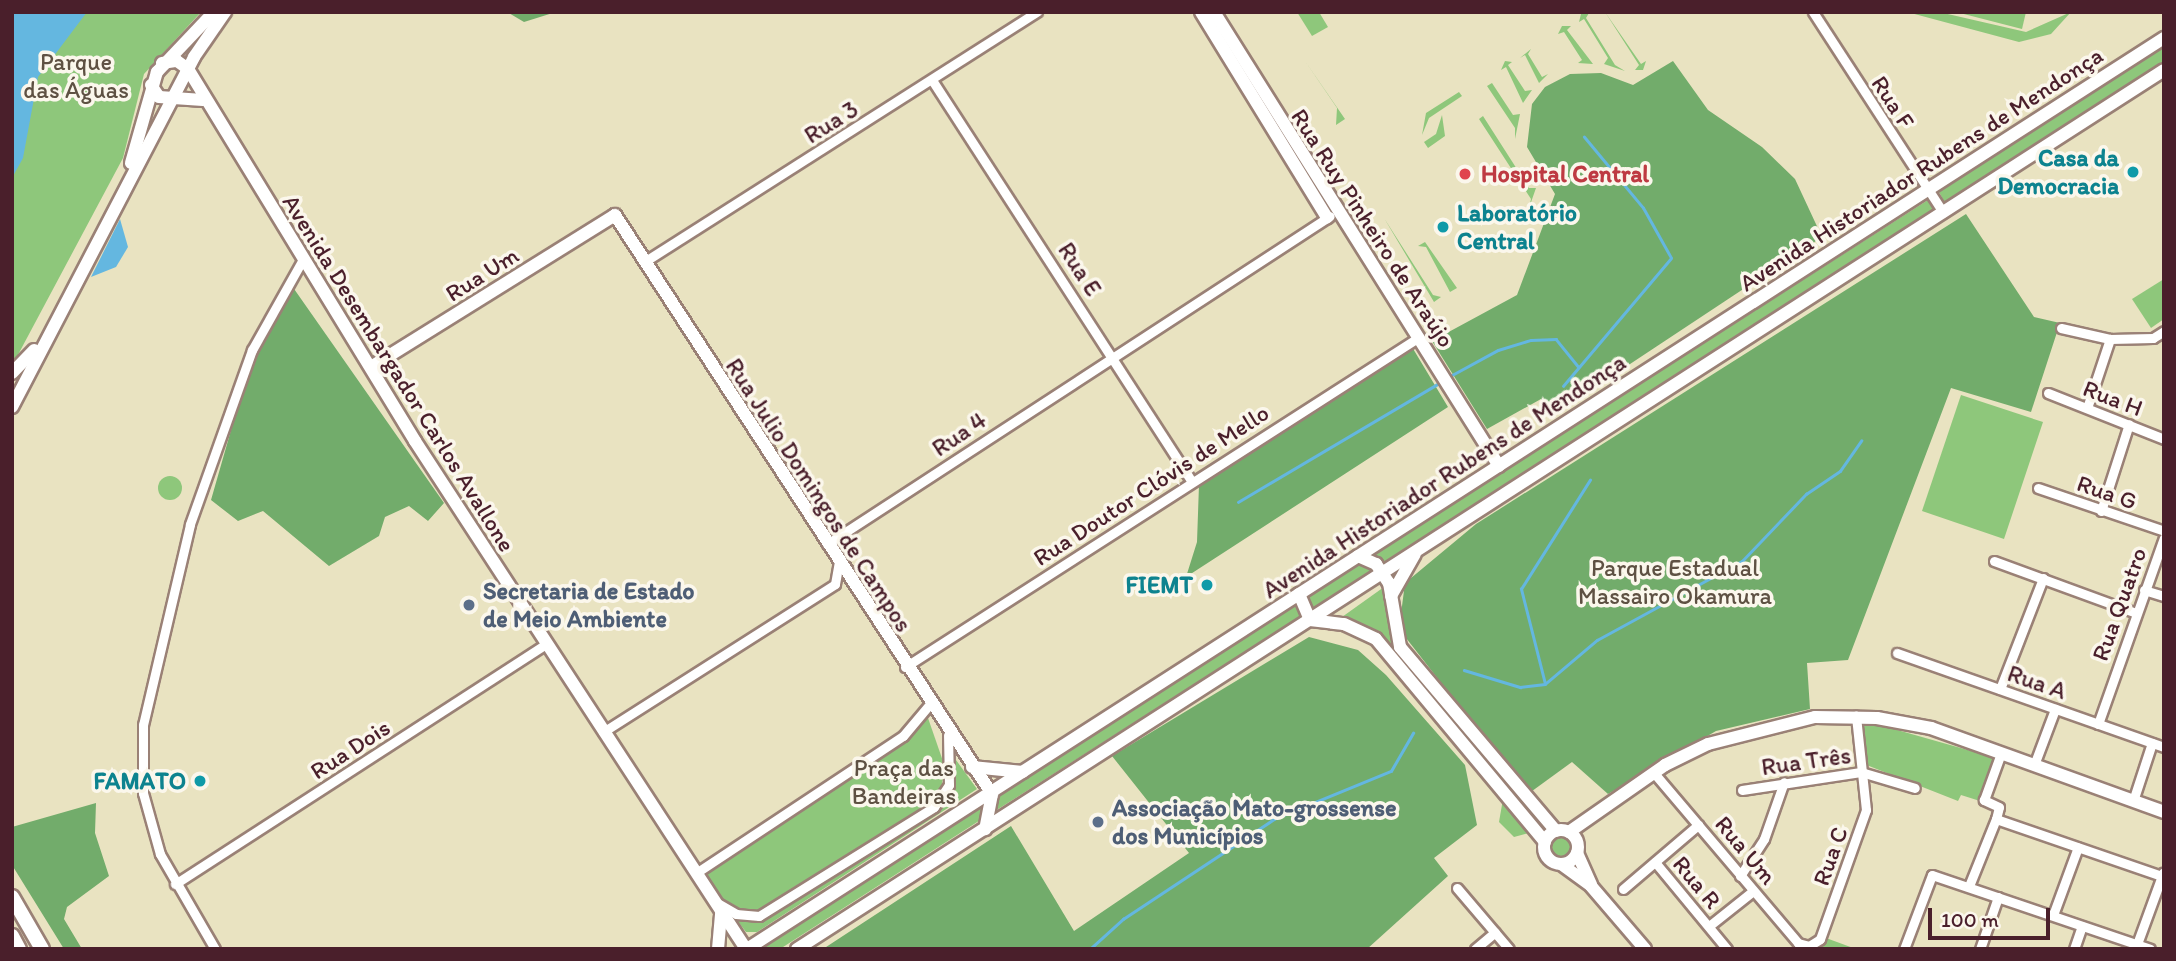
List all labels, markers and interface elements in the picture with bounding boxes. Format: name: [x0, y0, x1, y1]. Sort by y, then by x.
street label: Avenida Historiador Rubens de Mendonça: [1734, 41, 2108, 297]
park label: Parque das Águas: [23, 48, 129, 104]
street label: Rua F: [1865, 70, 1921, 134]
street label: Rua 3: [799, 94, 863, 150]
street label: Rua Ruy Pinheiro de Araújo: [1285, 103, 1461, 353]
place label: Casa da Democracia: [1997, 144, 2119, 200]
place label: Hospital Central: [1481, 160, 1650, 188]
marker: Hospital Central: [1455, 164, 1475, 184]
marker: Casa da Democracia: [2125, 164, 2141, 180]
street label: Avenida Desembargador Carlos Avallone: [276, 188, 522, 558]
place label: Laboratório Central: [1457, 199, 1577, 255]
marker: Laboratório Central: [1435, 219, 1451, 235]
street label: Rua E: [1052, 237, 1108, 301]
street label: Rua Um: [440, 240, 524, 308]
street label: Avenida Historiador Rubens de Mendonça: [1257, 348, 1631, 604]
street label: Rua Julio Domingos de Campos: [719, 353, 919, 637]
street label: Rua H: [2079, 374, 2147, 422]
street label: Rua Doutor Clóvis de Mello: [1027, 398, 1275, 572]
street label: Rua 4: [926, 405, 992, 463]
street label: Rua G: [2073, 468, 2141, 516]
street label: Rua Quatro: [2085, 544, 2153, 664]
park label: Parque Estadual Massairo Okamura: [1578, 554, 1772, 610]
place label: FIEMT: [1125, 571, 1193, 599]
place label: Secretaria de Estado de Meio Ambiente: [483, 577, 695, 633]
marker: FIEMT: [1199, 577, 1215, 593]
marker: Secretaria de Estado de Meio Ambiente: [461, 597, 477, 613]
street label: Rua A: [2004, 659, 2070, 705]
street label: Rua Dois: [304, 712, 396, 786]
street label: Rua Três: [1760, 741, 1852, 781]
park label: Praça das Bandeiras: [852, 754, 956, 810]
place label: FAMATO: [94, 767, 186, 795]
marker: FAMATO: [192, 773, 208, 789]
place label: Associação Mato-grossense dos Municípios: [1112, 794, 1397, 850]
street label: Rua Um: [1709, 810, 1783, 890]
marker: Associação Mato-grossense dos Municípios: [1090, 814, 1106, 830]
street label: Rua C: [1806, 823, 1854, 889]
street label: Rua R: [1667, 850, 1727, 914]
scale bar: [1931, 894, 2054, 938]
text: 100 m: [1941, 907, 1999, 932]

